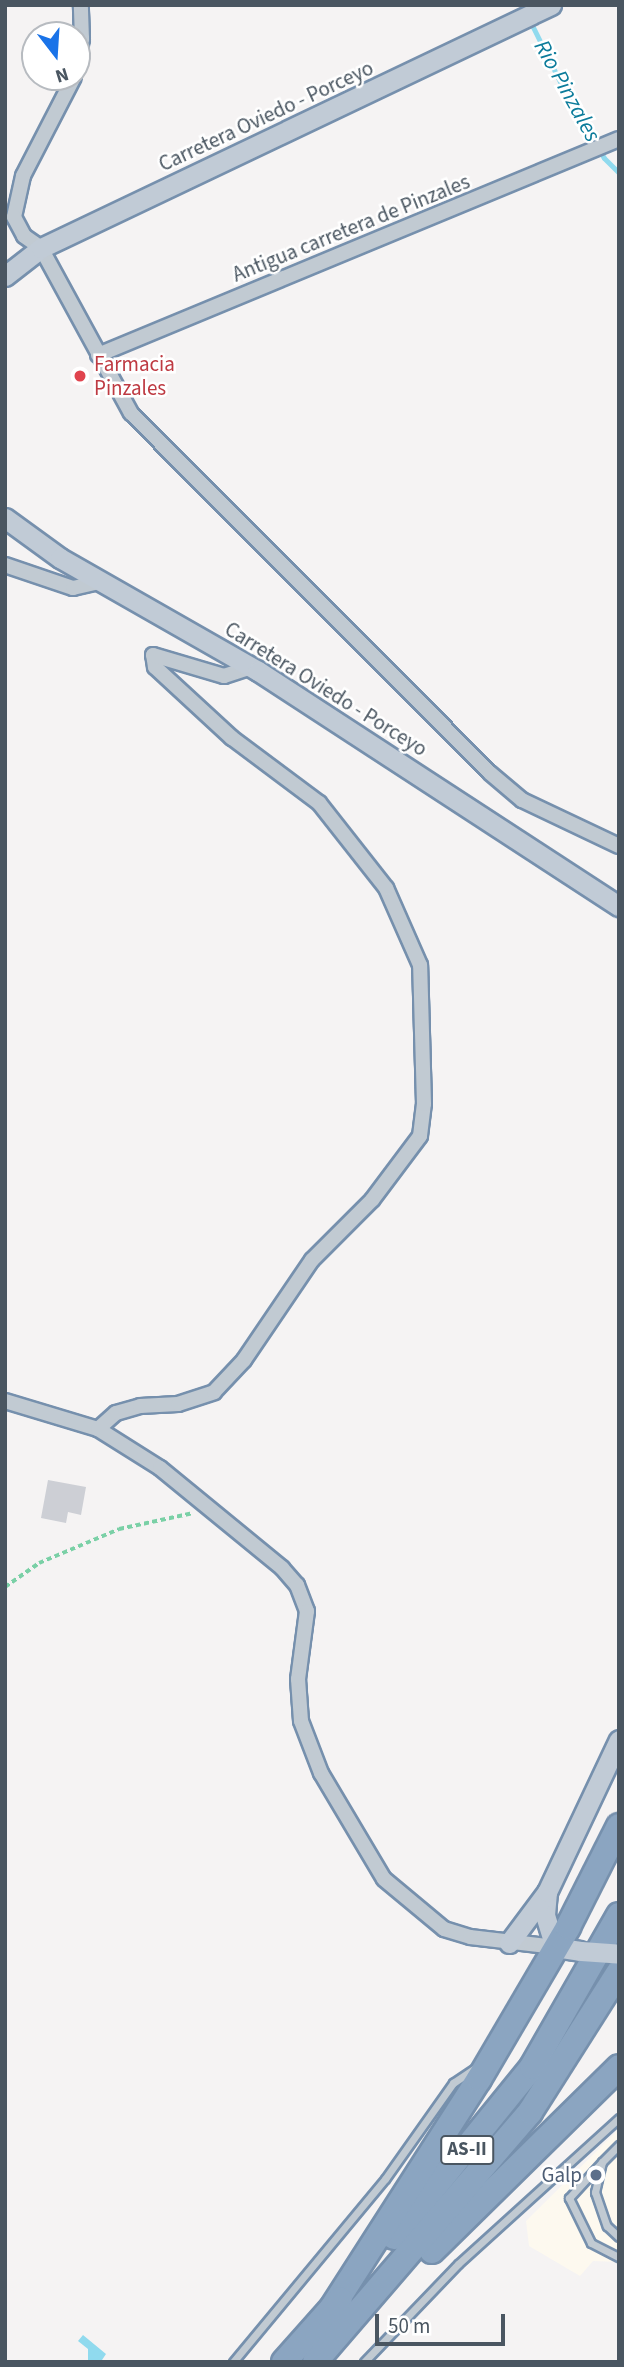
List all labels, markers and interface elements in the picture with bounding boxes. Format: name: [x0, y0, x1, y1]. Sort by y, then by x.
north arrow: [21, 21, 91, 91]
water label: Rio Pinzales: [528, 35, 606, 147]
street label: Carretera Oviedo - Porceyo: [155, 55, 377, 177]
text: N: [52, 60, 72, 89]
street label: Antigua carretera de Pinzales: [229, 169, 473, 287]
place label: Farmacia Pinzales: [94, 351, 175, 401]
marker: Farmacia Pinzales: [72, 368, 88, 384]
street label: Carretera Oviedo - Porceyo: [220, 616, 432, 762]
road number: AS-II: [439, 2134, 495, 2166]
place label: Galp: [541, 2162, 582, 2188]
marker: Galp: [588, 2167, 604, 2183]
scale bar: [379, 2300, 508, 2344]
text: 50 m: [388, 2311, 430, 2341]

